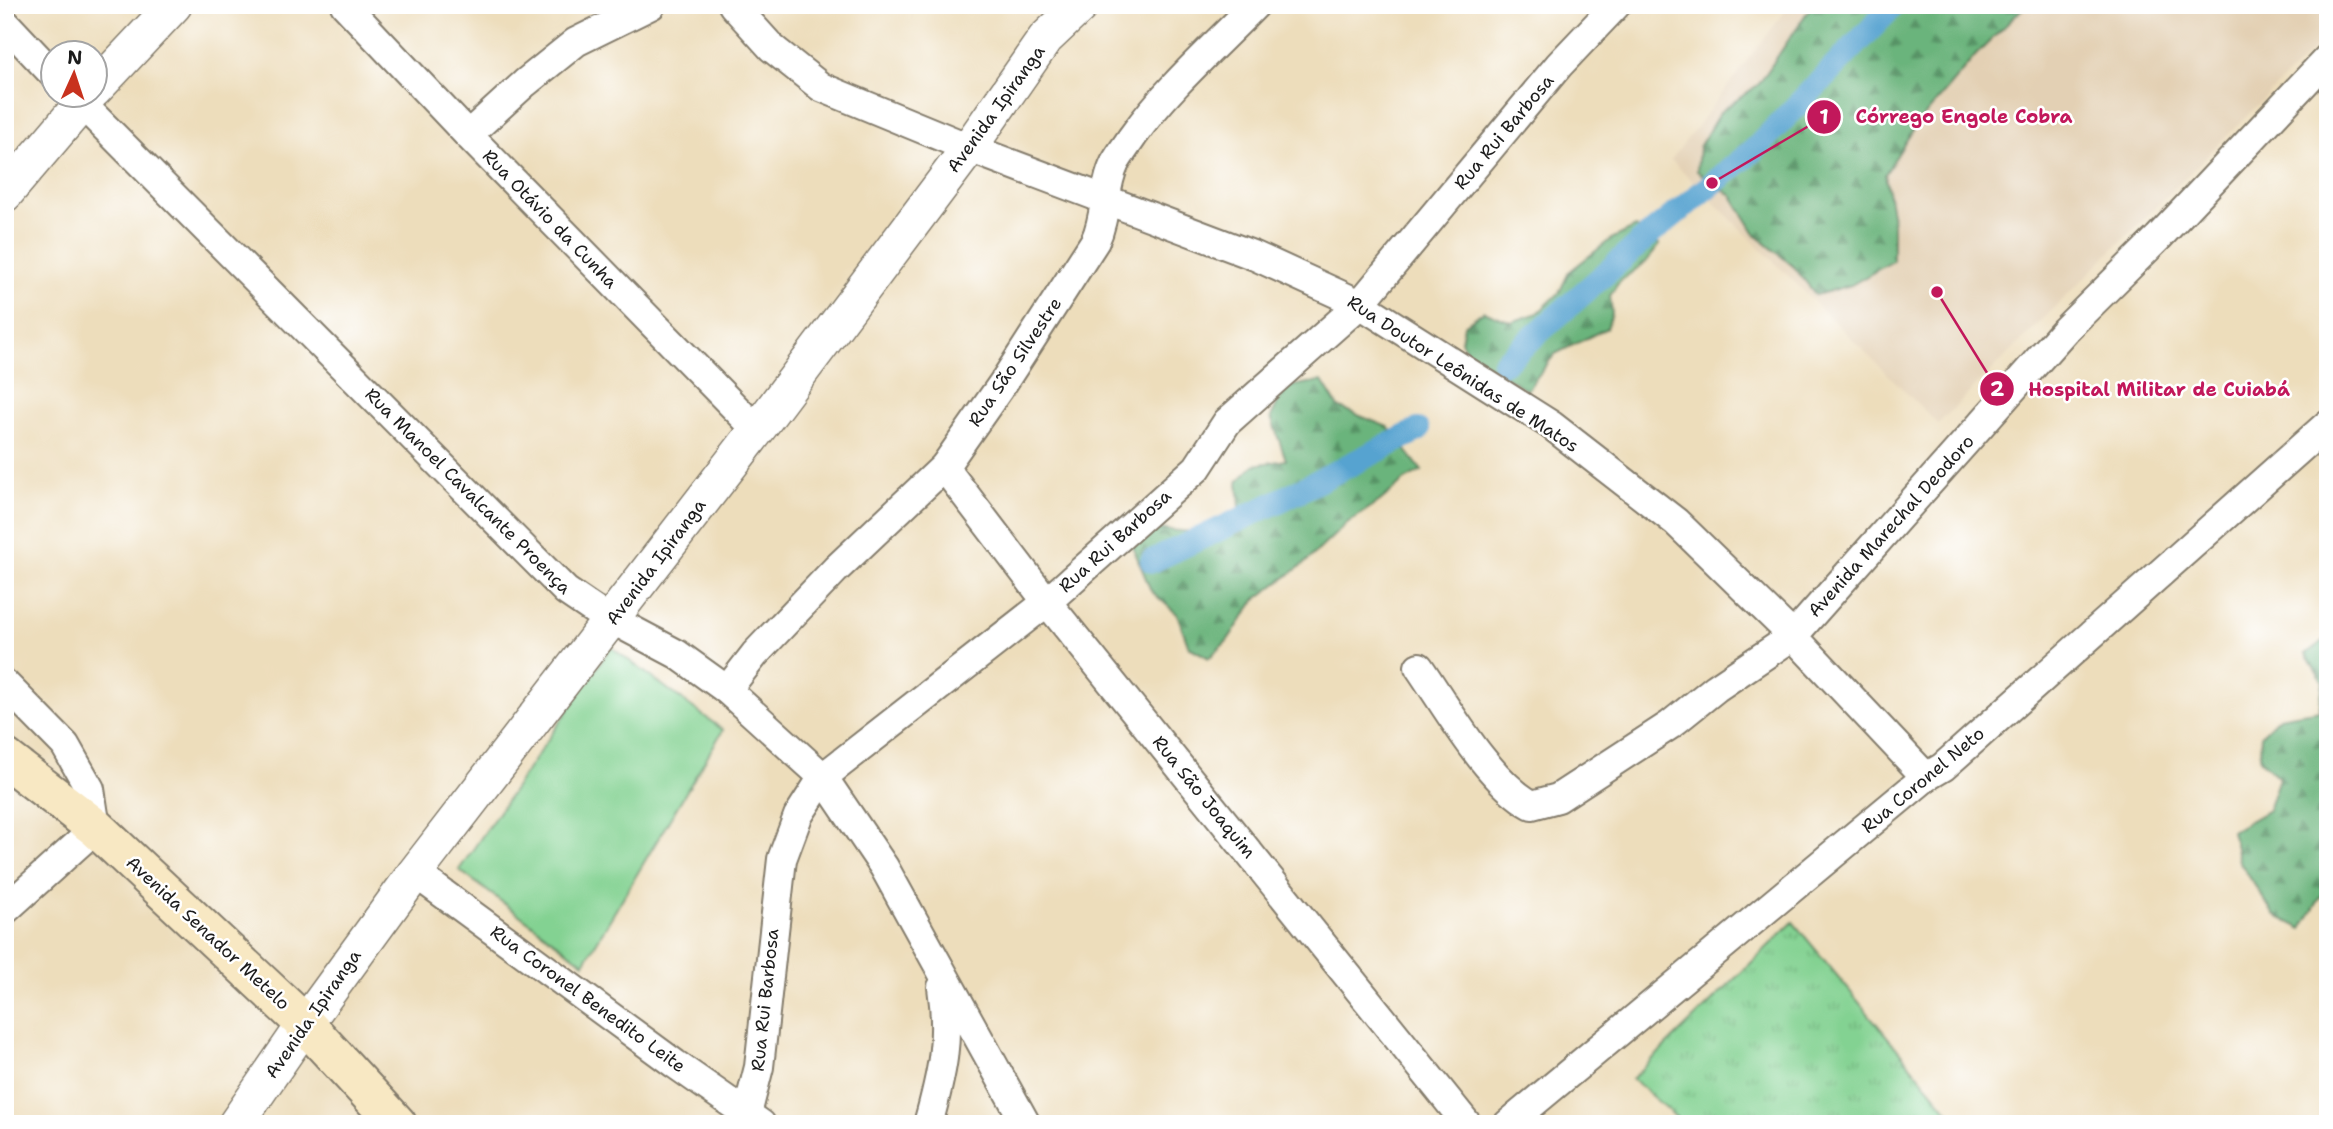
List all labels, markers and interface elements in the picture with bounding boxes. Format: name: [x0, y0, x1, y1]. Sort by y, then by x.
north arrow: [38, 38, 108, 108]
street label: Avenida Ipiranga: [942, 40, 1050, 178]
text: N: [67, 45, 83, 70]
street label: Rua Rui Barbosa: [1449, 69, 1559, 195]
callout: Córrego Engole Cobra: [1807, 97, 2087, 137]
text: 1: [1819, 103, 1829, 131]
text: Córrego Engole Cobra: [1855, 104, 2073, 129]
street label: Rua Otávio da Cunha: [477, 144, 623, 294]
street label: Rua Doutor Leônidas de Matos: [1343, 290, 1583, 458]
street label: Rua São Silvestre: [963, 293, 1067, 431]
callout: Hospital Militar de Cuiabá: [1979, 369, 2304, 409]
text: 2: [1990, 375, 2005, 403]
text: Hospital Militar de Cuiabá: [2028, 377, 2290, 402]
street label: Rua Manoel Cavalcante Proença: [360, 383, 576, 599]
street label: Avenida Marechal Deodoro: [1803, 430, 1979, 622]
street label: Rua Rui Barbosa: [1054, 484, 1176, 598]
street label: Avenida Ipiranga: [601, 494, 711, 630]
street label: Rua Coronel Neto: [1856, 721, 1990, 839]
street label: Rua São Joaquim: [1147, 731, 1261, 863]
street label: Avenida Senador Metelo: [121, 851, 295, 1015]
street label: Rua Coronel Benedito Leite: [486, 920, 690, 1078]
street label: Rua Rui Barbosa: [746, 927, 784, 1073]
street label: Avenida Ipiranga: [260, 945, 366, 1083]

